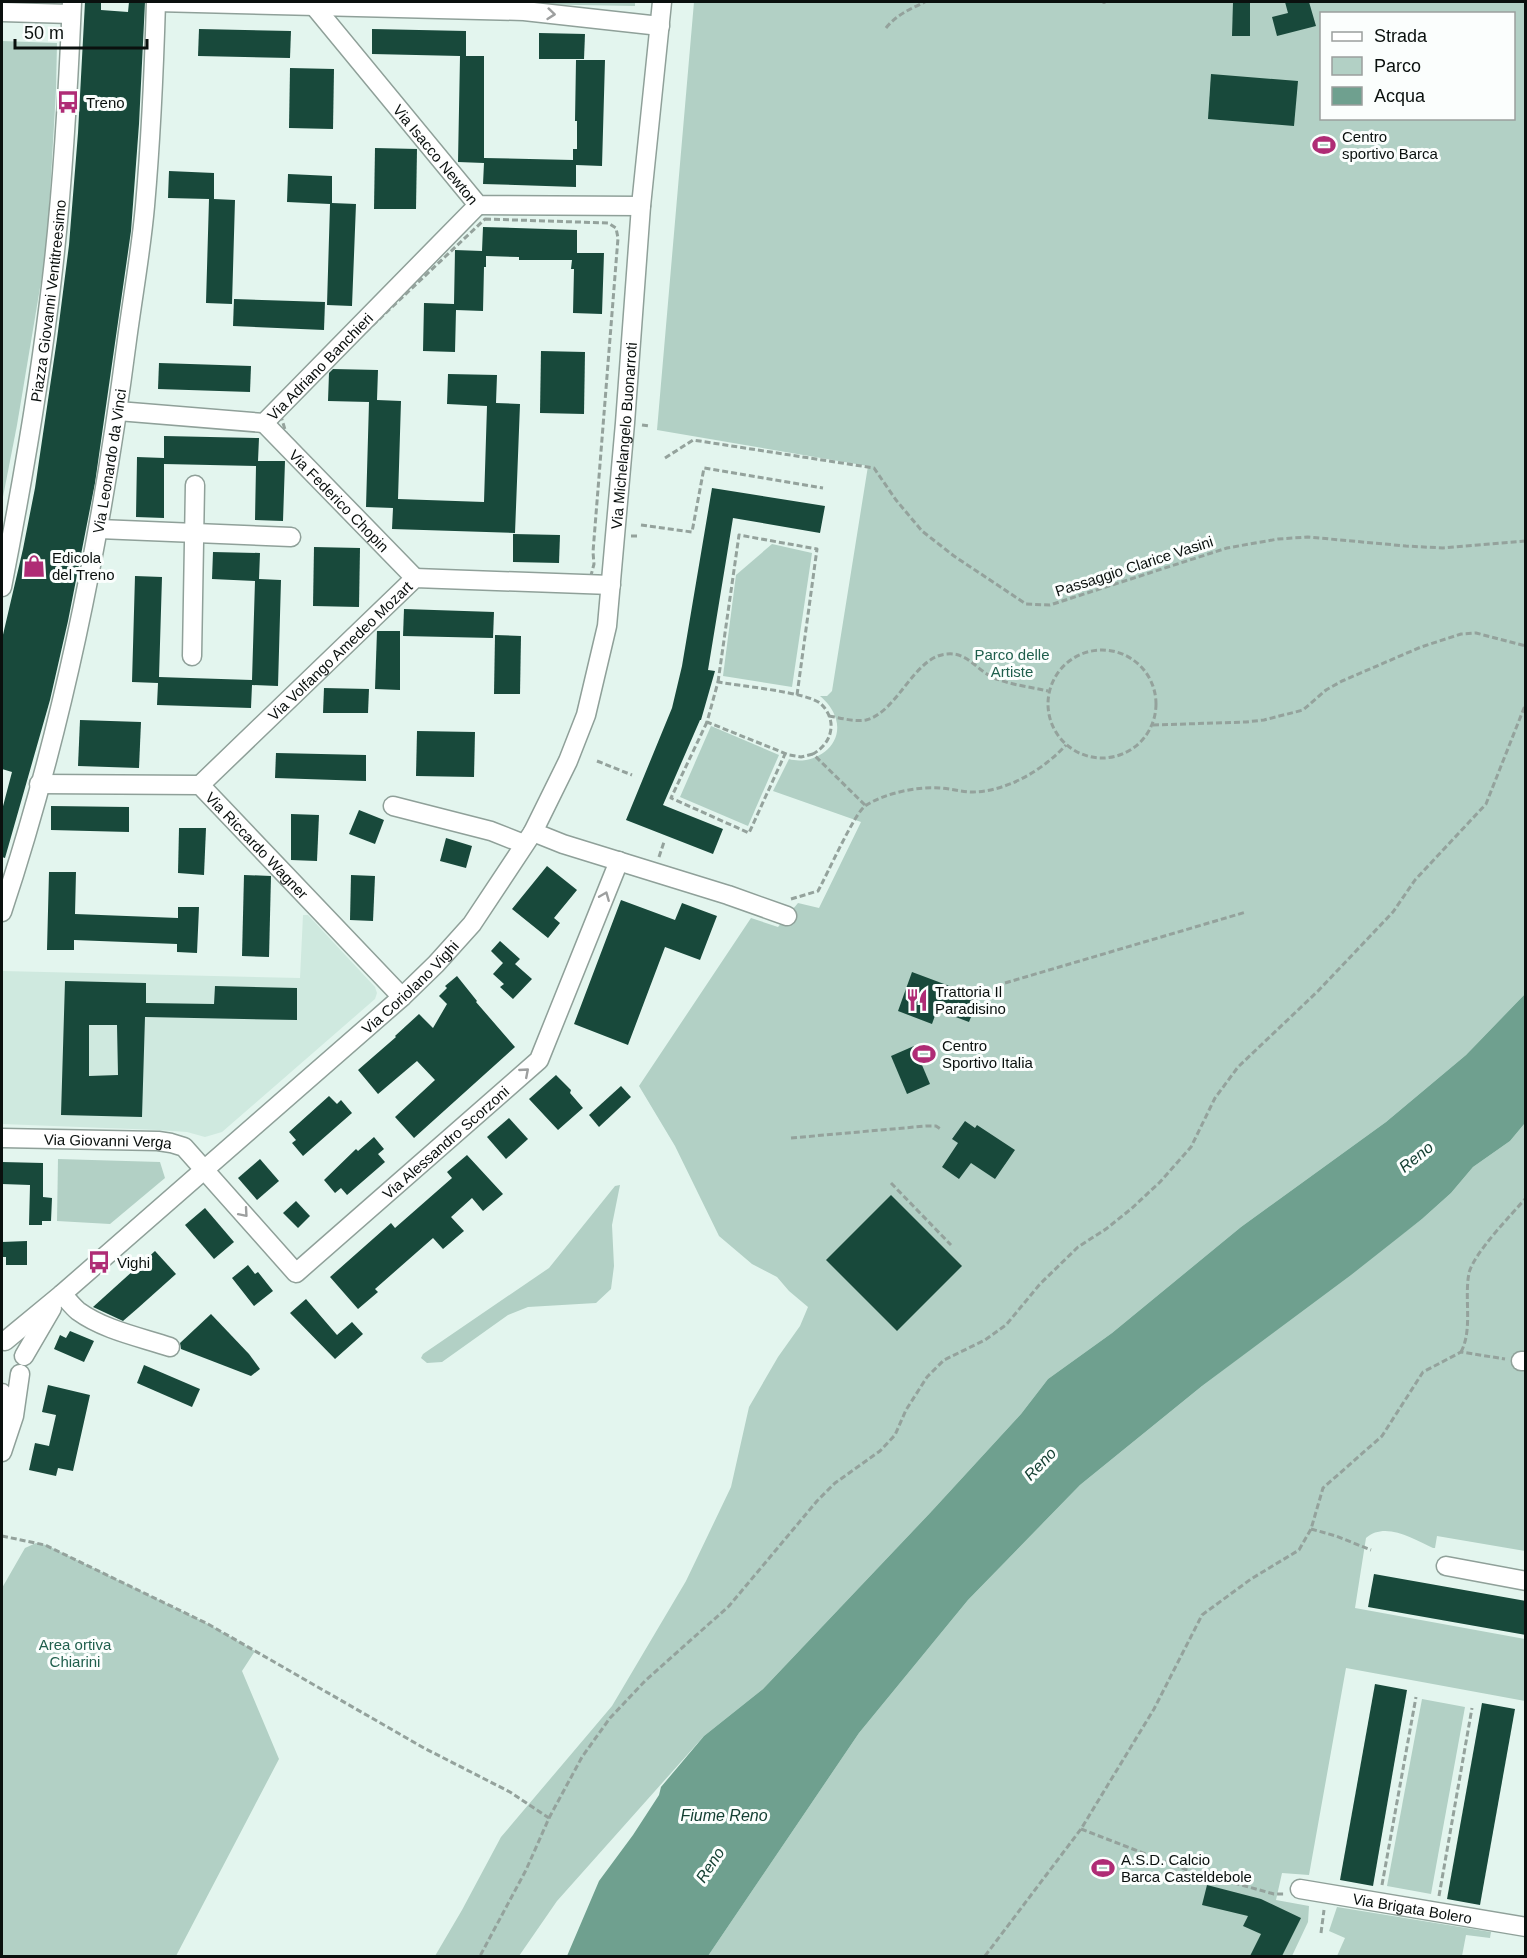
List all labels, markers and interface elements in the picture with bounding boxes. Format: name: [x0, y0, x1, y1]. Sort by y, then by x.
one-way arrow: [546, 7, 555, 20]
scale bar: [15, 12, 147, 50]
legend: [1320, 12, 1515, 120]
text: 50 m: [24, 23, 64, 43]
text: Strada: [1374, 26, 1428, 46]
text: Parco: [1374, 56, 1421, 76]
text: Acqua: [1374, 86, 1426, 106]
bus stop icon: Treno: [55, 89, 81, 115]
place label: Treno: [86, 94, 125, 111]
street label: Via Isacco Newton: [390, 101, 482, 207]
place label: Centro sportivo Barca: [1342, 128, 1439, 162]
sports icon: Centro sportivo Barca: [1311, 132, 1337, 158]
street label: Piazza Giovanni Ventitreesimo: [27, 199, 68, 403]
street label: Via Adriano Banchieri: [263, 309, 376, 423]
street label: Via Michelangelo Buonarroti: [607, 342, 639, 530]
street label: Via Leonardo da Vinci: [89, 388, 129, 535]
street label: Via Federico Chopin: [286, 446, 393, 555]
street label: Passaggio Clarice Vasini: [1053, 532, 1215, 600]
place label: Edicola del Treno: [52, 549, 115, 583]
shop icon: Edicola del Treno: [21, 553, 47, 579]
street label: Via Volfango Amedeo Mozart: [264, 577, 416, 724]
park label: Parco delle Artiste: [974, 646, 1050, 680]
street label: Via Riccardo Wagner: [202, 788, 312, 902]
one-way arrow: [598, 891, 610, 902]
street label: Via Coriolano Vighi: [358, 937, 462, 1037]
place label: Trattoria Il Paradisino: [935, 983, 1006, 1017]
restaurant icon: Trattoria Il Paradisino: [904, 987, 930, 1013]
place label: Centro Sportivo Italia: [942, 1037, 1034, 1071]
sports icon: Centro Sportivo Italia: [911, 1041, 937, 1067]
one-way arrow: [518, 1068, 529, 1079]
street label: Via Alessandro Scorzoni: [379, 1082, 512, 1202]
street label: Via Giovanni Verga: [44, 1130, 174, 1152]
water label: Reno: [1396, 1138, 1436, 1176]
one-way arrow: [237, 1206, 248, 1217]
bus stop icon: Vighi: [86, 1249, 112, 1275]
place label: Vighi: [117, 1254, 150, 1271]
water label: Reno: [1021, 1444, 1059, 1484]
park label: Area ortiva Chiarini: [39, 1636, 112, 1670]
water label: Fiume Reno: [680, 1807, 768, 1824]
water label: Reno: [692, 1844, 728, 1886]
place label: A.S.D. Calcio Barca Casteldebole: [1121, 1851, 1252, 1885]
sports icon: A.S.D. Calcio Barca Casteldebole: [1090, 1855, 1116, 1881]
street label: Via Brigata Bolero: [1351, 1890, 1473, 1926]

